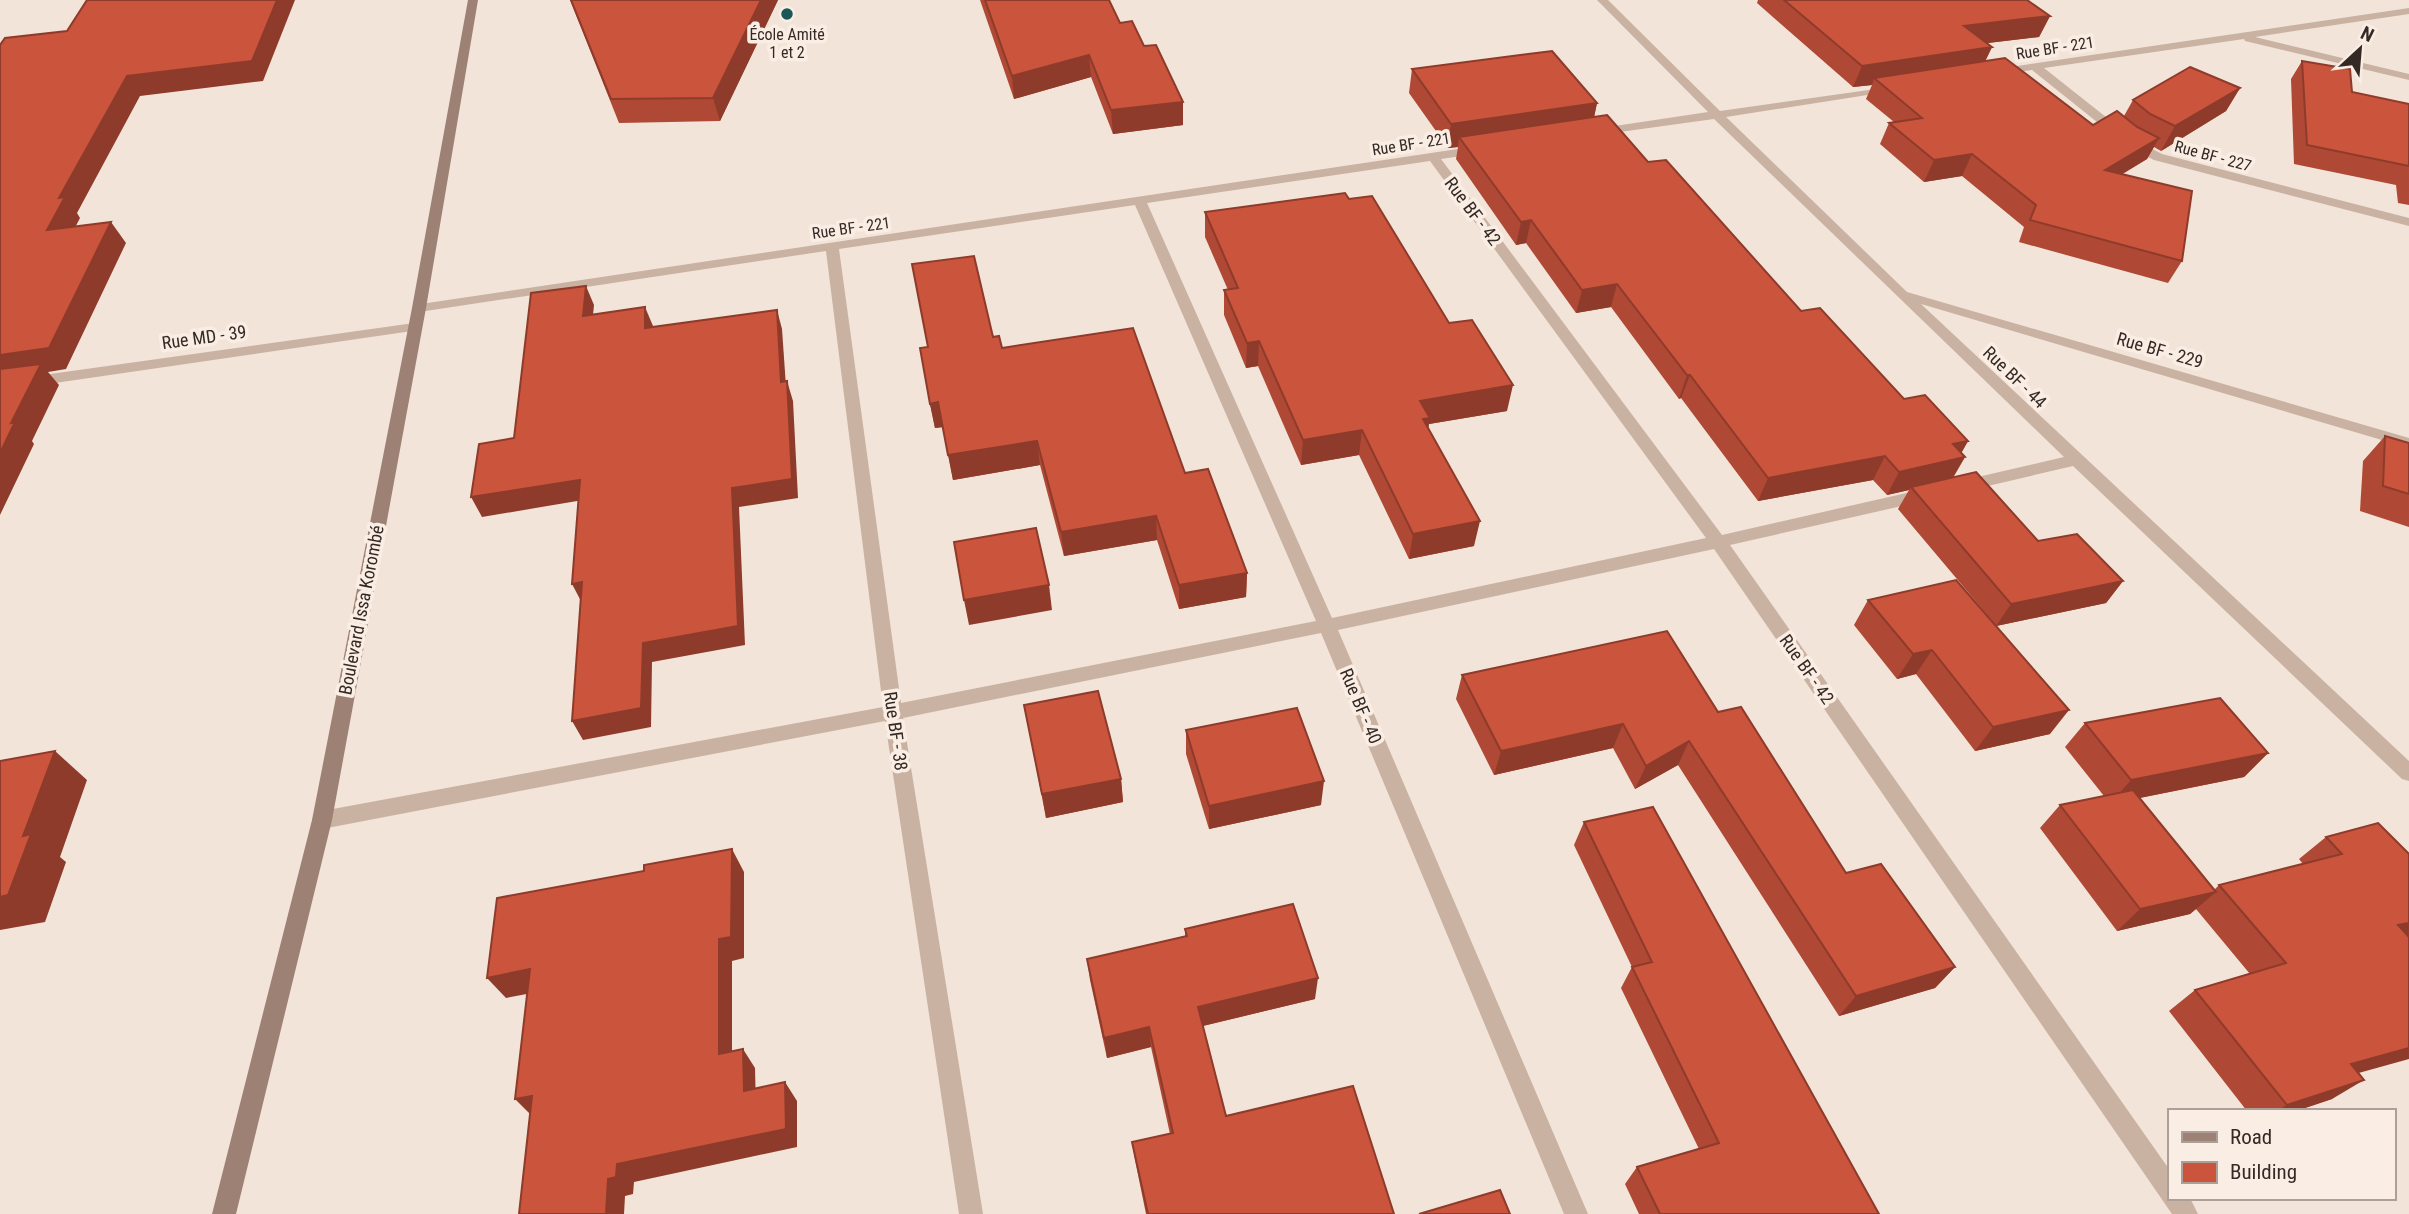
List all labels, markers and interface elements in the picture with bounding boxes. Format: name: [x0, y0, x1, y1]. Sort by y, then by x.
marker: École Amité 1 et 2: [779, 6, 795, 22]
north arrow: [2325, 14, 2395, 84]
text: N: [2357, 21, 2378, 47]
place label: École Amité 1 et 2: [749, 25, 825, 62]
street label: Rue BF - 221: [2015, 32, 2095, 64]
street label: Rue BF - 221: [1371, 128, 1451, 160]
street label: Rue BF - 227: [2172, 137, 2254, 175]
street label: Rue BF - 42: [1441, 173, 1505, 249]
street label: Rue BF - 221: [811, 213, 891, 243]
street label: Rue MD - 39: [160, 321, 248, 353]
street label: Rue BF - 229: [2114, 328, 2206, 372]
street label: Rue BF - 44: [1979, 342, 2051, 412]
street label: Boulevard Issa Korombé: [334, 524, 388, 696]
street label: Rue BF - 42: [1776, 630, 1839, 708]
street label: Rue BF - 40: [1336, 665, 1386, 747]
street label: Rue BF - 38: [880, 690, 912, 772]
legend: [2168, 1109, 2395, 1200]
text: Road: [2230, 1125, 2272, 1149]
text: Building: [2230, 1160, 2297, 1184]

